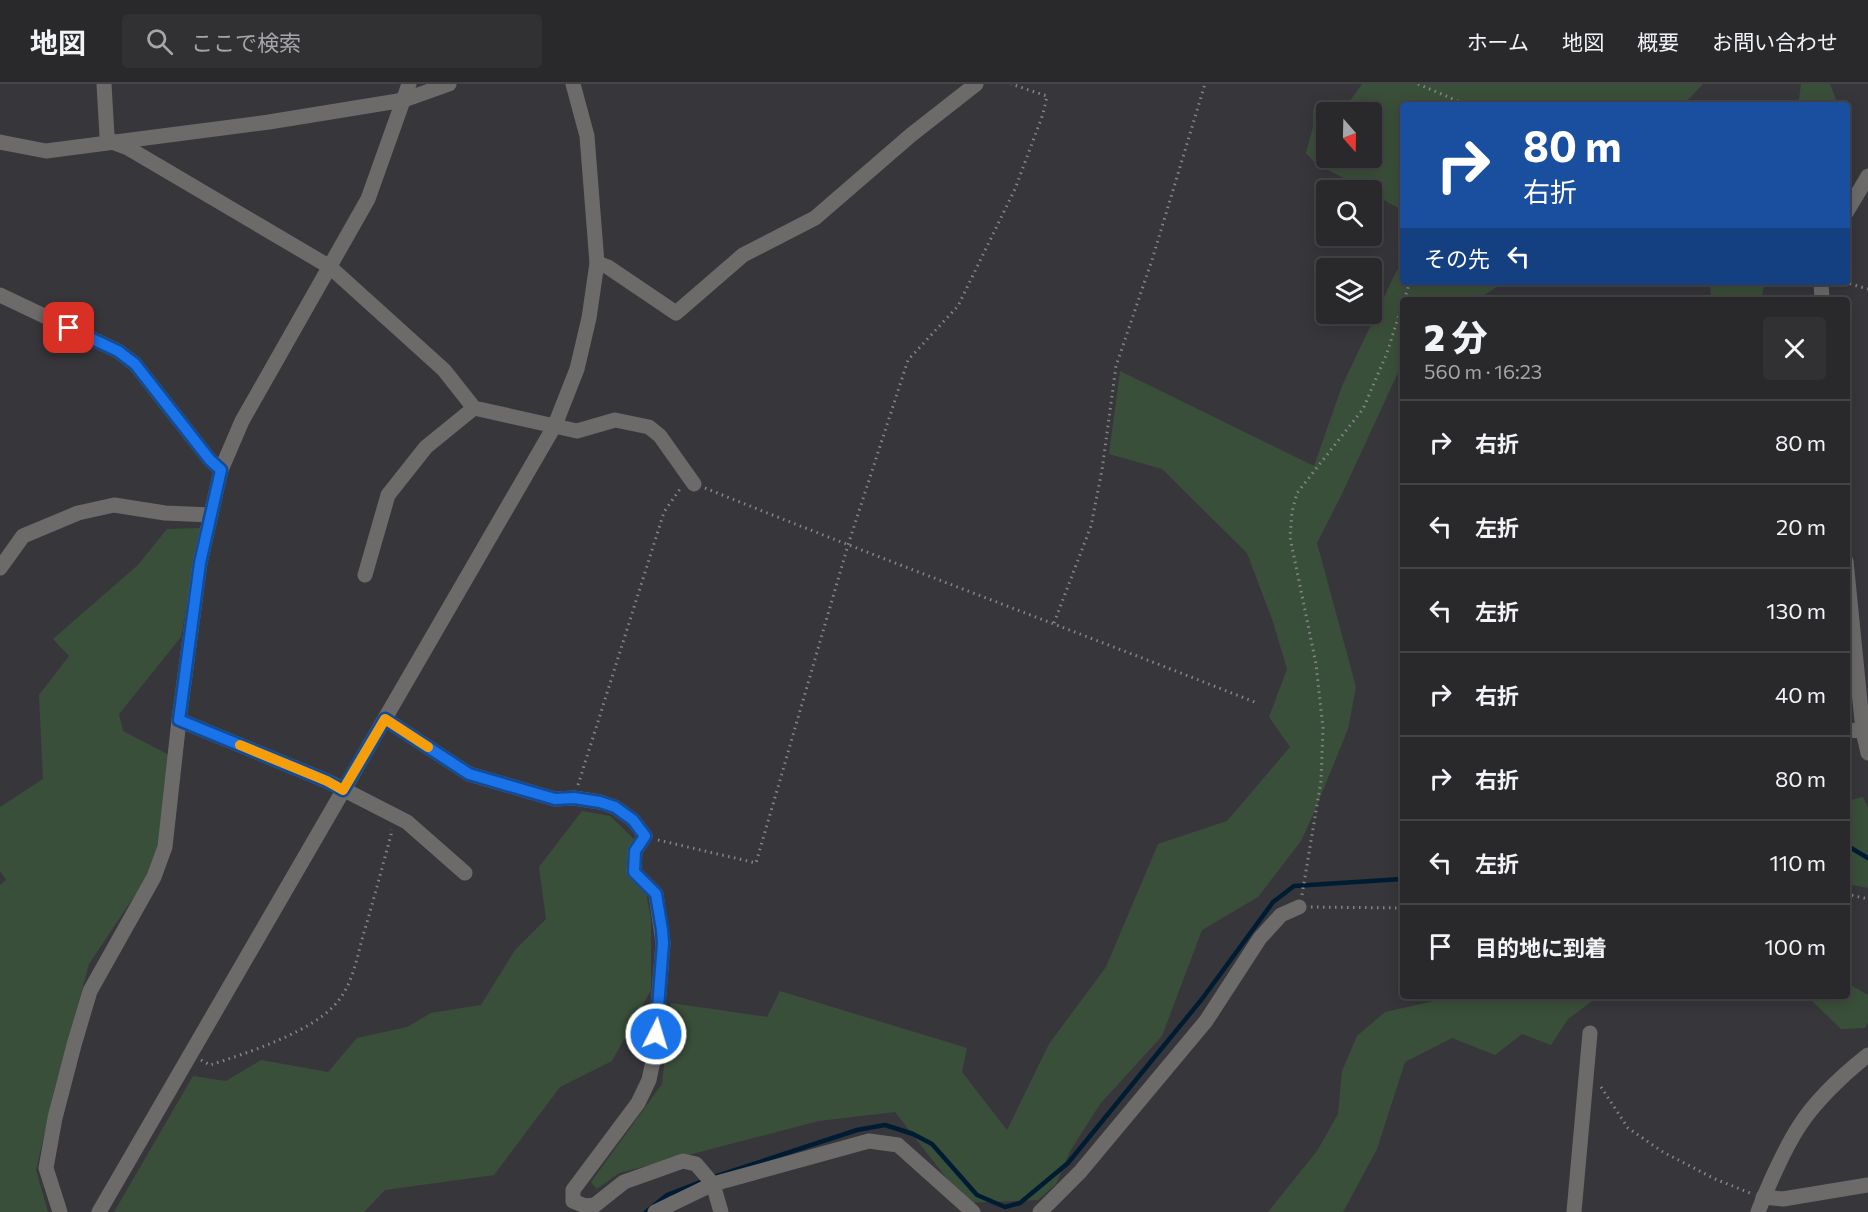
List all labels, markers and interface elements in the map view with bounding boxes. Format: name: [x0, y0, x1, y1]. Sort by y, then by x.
search box: [122, 14, 542, 68]
text: 地図: [30, 25, 86, 59]
icon: search: [143, 25, 176, 58]
text: ここで検索: [191, 29, 301, 56]
text: ホーム: [1467, 29, 1529, 54]
text: 地図: [1562, 29, 1604, 54]
text: 概要: [1637, 29, 1679, 54]
text: お問い合わせ: [1712, 29, 1838, 54]
north arrow: [1316, 102, 1382, 168]
map controls: [1316, 102, 1382, 324]
text: 80 m: [1523, 119, 1622, 171]
icon: right: [1424, 126, 1502, 204]
text: 右折: [1523, 175, 1577, 208]
button: search: [1316, 180, 1382, 246]
icon: left: [1502, 240, 1535, 273]
text: その先: [1424, 245, 1490, 272]
button: layers: [1316, 258, 1382, 324]
pin: [43, 302, 94, 353]
icon: arrive: [52, 311, 85, 344]
text: 2 分: [1424, 314, 1488, 358]
button: close: [1763, 317, 1826, 380]
text: 560 m · 16:23: [1424, 359, 1542, 383]
icon: right: [1424, 426, 1457, 459]
text: 80 m: [1775, 429, 1826, 456]
text: 右折: [1475, 430, 1519, 457]
icon: left: [1424, 510, 1457, 543]
text: 20 m: [1776, 513, 1826, 540]
text: 左折: [1475, 514, 1519, 541]
icon: left: [1424, 594, 1457, 627]
text: 130 m: [1766, 597, 1826, 624]
text: 左折: [1475, 598, 1519, 625]
icon: right: [1424, 678, 1457, 711]
text: 40 m: [1775, 681, 1826, 708]
text: 右折: [1475, 682, 1519, 709]
icon: right: [1424, 762, 1457, 795]
text: 80 m: [1775, 765, 1826, 792]
text: 右折: [1475, 766, 1519, 793]
icon: left: [1424, 846, 1457, 879]
text: 110 m: [1769, 849, 1826, 876]
text: 左折: [1475, 850, 1519, 877]
icon: arrive: [1424, 930, 1457, 963]
text: 100 m: [1764, 933, 1826, 960]
text: 目的地に到着: [1475, 934, 1607, 961]
position arrow: [624, 1002, 688, 1066]

